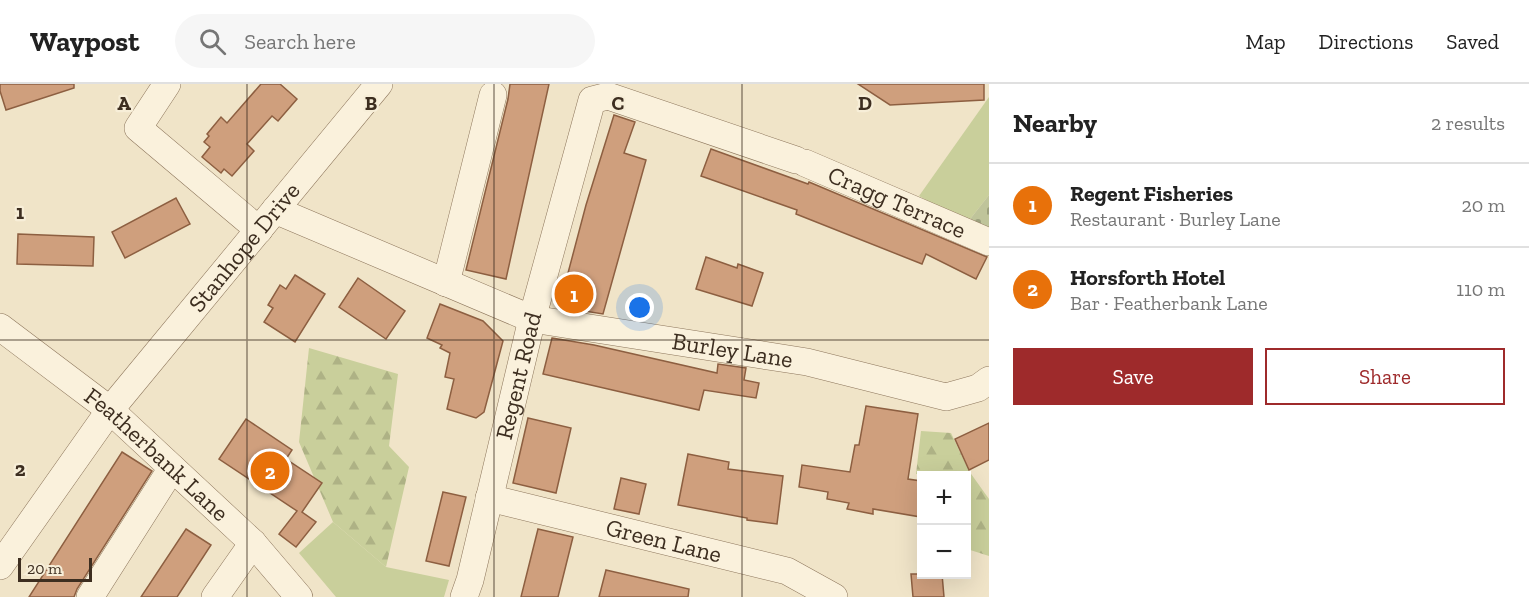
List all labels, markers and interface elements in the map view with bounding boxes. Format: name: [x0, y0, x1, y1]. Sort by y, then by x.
search box: [175, 14, 595, 68]
text: Waypost: [30, 25, 139, 58]
icon: search: [196, 25, 229, 58]
text: Search here: [244, 28, 356, 55]
text: Map: [1246, 29, 1286, 54]
text: Directions: [1319, 29, 1413, 54]
text: Saved: [1446, 29, 1499, 54]
text: A: [117, 91, 131, 115]
text: B: [365, 91, 377, 115]
text: C: [612, 91, 625, 115]
text: D: [858, 91, 872, 115]
text: Nearby: [1013, 107, 1097, 139]
text: 2 results: [1431, 111, 1505, 135]
street label: Cragg Terrace: [824, 160, 971, 244]
street label: Stanhope Drive: [182, 176, 306, 318]
text: Regent Fisheries: [1070, 180, 1233, 207]
text: 1: [1028, 193, 1037, 217]
text: 20 m: [1461, 193, 1505, 217]
text: 1: [16, 200, 24, 224]
text: Restaurant · Burley Lane: [1070, 207, 1281, 231]
text: Horsforth Hotel: [1070, 264, 1225, 291]
pin: 1: [554, 272, 594, 316]
text: 2: [1027, 277, 1038, 301]
text: 110 m: [1456, 277, 1505, 301]
text: Bar · Featherbank Lane: [1070, 291, 1268, 315]
your location: [625, 293, 654, 322]
street label: Regent Road: [489, 309, 547, 442]
street label: Burley Lane: [670, 326, 795, 374]
button: Save: [1013, 348, 1253, 405]
button: Share: [1265, 348, 1505, 405]
street label: Featherbank Lane: [79, 381, 235, 527]
pin: 2: [250, 448, 290, 494]
text: 2: [15, 457, 26, 481]
map controls: [917, 471, 971, 579]
button: +: [917, 471, 971, 525]
street label: Green Lane: [603, 512, 725, 568]
button: −: [917, 525, 971, 579]
scale bar: [18, 555, 92, 582]
text: 20 m: [27, 559, 62, 578]

